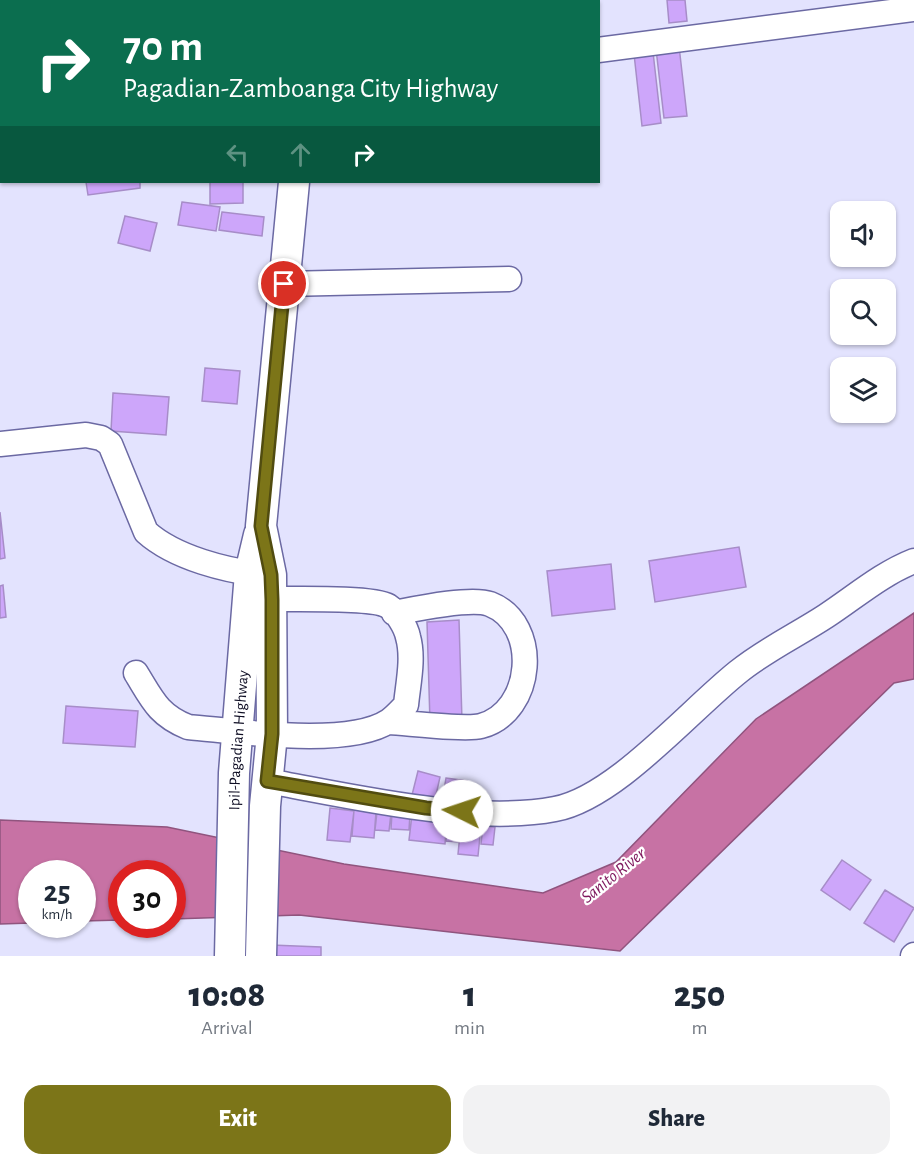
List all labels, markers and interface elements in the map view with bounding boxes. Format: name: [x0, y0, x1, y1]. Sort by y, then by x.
icon: right: [24, 24, 102, 102]
text: 70 m: [123, 26, 203, 68]
text: Pagadian-Zamboanga City Highway: [123, 75, 498, 102]
icon: left: [221, 138, 254, 171]
icon: ahead: [284, 138, 317, 171]
icon: right: [347, 138, 380, 171]
map controls: [830, 201, 896, 423]
button: sound: [830, 201, 896, 267]
pin: [258, 258, 309, 309]
icon: arrive: [267, 267, 300, 300]
button: search: [830, 279, 896, 345]
button: layers: [830, 357, 896, 423]
street label: Ipil-Pagadian Highway: [226, 669, 252, 811]
position arrow: [430, 779, 494, 843]
water label: Sanito River: [578, 844, 650, 907]
speed limit sign: 30: [108, 860, 186, 938]
text: 25: [43, 877, 71, 907]
text: km/h: [42, 907, 72, 922]
text: 10:08: [189, 977, 265, 1013]
text: 1: [463, 977, 476, 1013]
text: 250: [674, 977, 725, 1013]
text: Arrival: [201, 1018, 253, 1038]
text: min: [454, 1018, 485, 1038]
text: m: [692, 1018, 708, 1038]
button: Exit: [24, 1085, 451, 1154]
button: Share: [463, 1085, 890, 1154]

